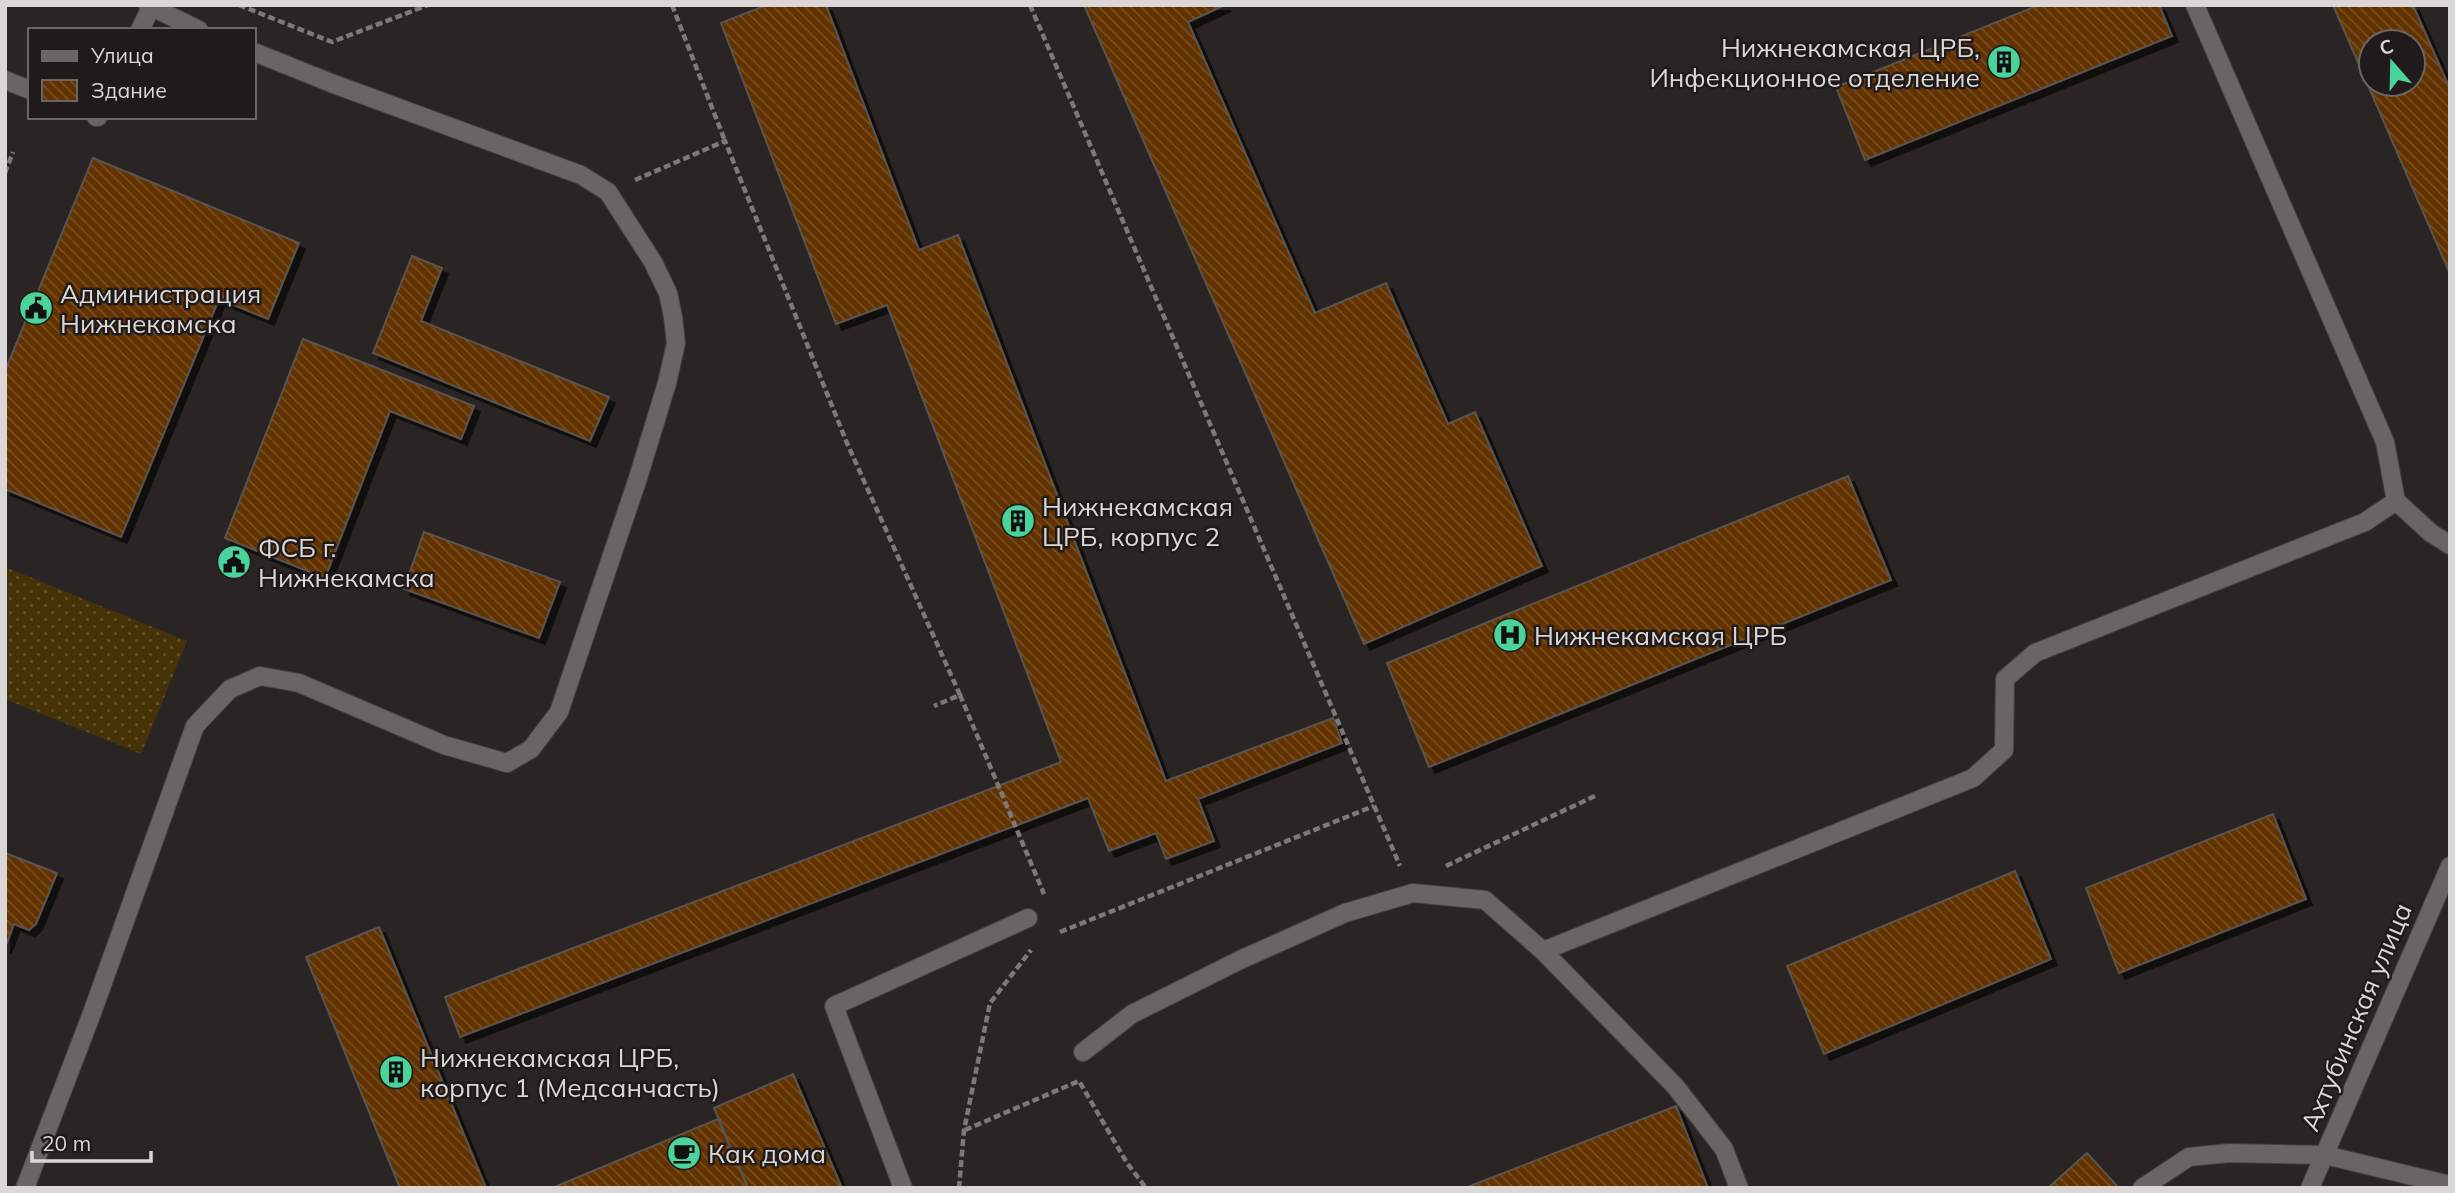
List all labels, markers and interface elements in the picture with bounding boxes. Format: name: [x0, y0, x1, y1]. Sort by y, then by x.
legend: [28, 28, 256, 119]
north arrow: [2357, 28, 2427, 98]
place label: Нижнекамская ЦРБ, Инфекционное отделение: [1649, 31, 1980, 94]
text: С: [2376, 34, 2396, 61]
text: Улица: [90, 42, 154, 68]
building icon: Нижнекамская ЦРБ, Инфекционное отделение: [1985, 43, 2023, 81]
text: Здание: [91, 77, 167, 103]
place label: Администрация Нижнекамска: [60, 277, 261, 340]
public building icon: Администрация Нижнекамска: [17, 289, 55, 327]
place label: Нижнекамская ЦРБ, корпус 2: [1042, 490, 1233, 553]
building icon: Нижнекамская ЦРБ, корпус 2: [999, 502, 1037, 540]
place label: ФСБ г. Нижнекамска: [258, 531, 435, 594]
public building icon: ФСБ г. Нижнекамска: [215, 543, 253, 581]
hospital icon: Нижнекамская ЦРБ: [1491, 616, 1529, 654]
place label: Нижнекамская ЦРБ: [1534, 619, 1787, 652]
street label: Ахтубинская улица: [2293, 898, 2419, 1136]
place label: Нижнекамская ЦРБ, корпус 1 (Медсанчасть): [420, 1041, 720, 1104]
building icon: Нижнекамская ЦРБ, корпус 1 (Медсанчасть): [377, 1053, 415, 1091]
scale bar: [32, 1120, 150, 1164]
text: 20 m: [42, 1130, 91, 1156]
cafe icon: Как дома: [665, 1134, 703, 1172]
place label: Как дома: [708, 1137, 826, 1170]

